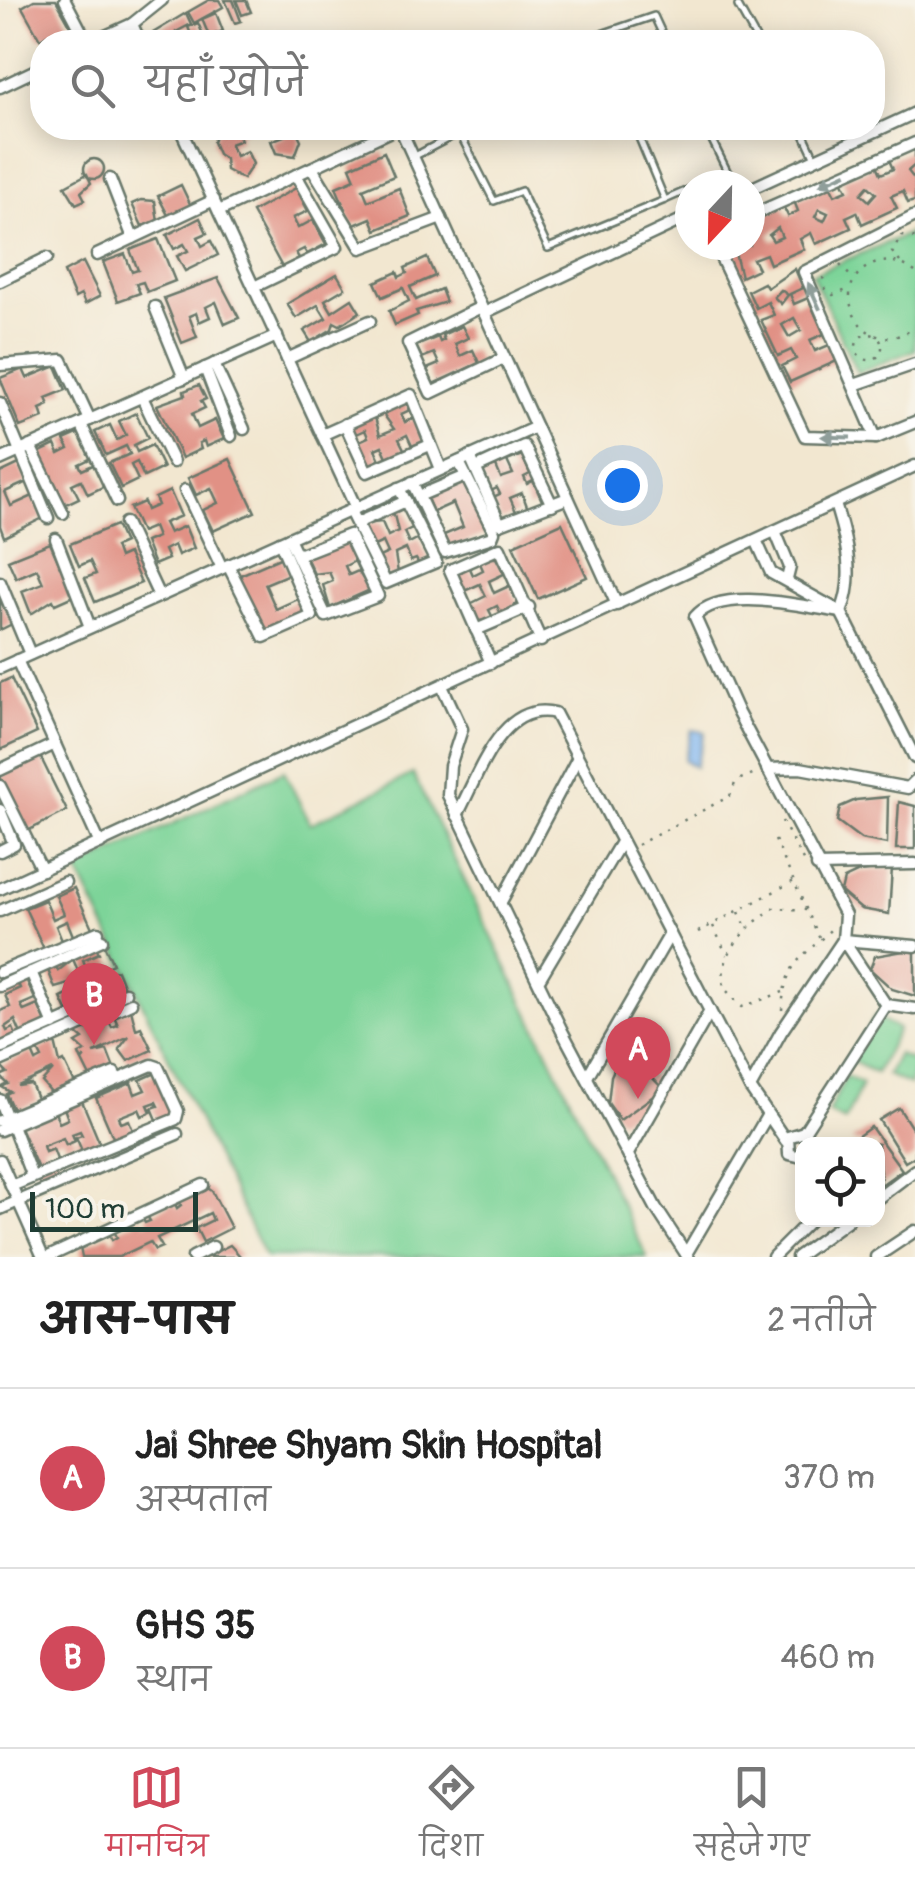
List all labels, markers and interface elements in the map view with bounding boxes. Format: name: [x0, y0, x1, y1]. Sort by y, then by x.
search box: [30, 30, 885, 140]
icon: search: [65, 58, 120, 113]
text: यहाँ खोजें: [145, 59, 307, 107]
north arrow: [675, 170, 765, 260]
one-way arrow: [818, 171, 847, 187]
one-way arrow: [806, 281, 822, 311]
one-way arrow: [820, 428, 852, 444]
your location: [597, 460, 648, 511]
pin: B: [62, 962, 126, 1045]
pin: A: [606, 1016, 670, 1099]
map controls: [795, 1137, 885, 1227]
button: locate: [795, 1137, 885, 1227]
scale bar: [30, 1187, 198, 1232]
text: 100 m: [45, 1192, 125, 1227]
text: आस-पास: [40, 1294, 233, 1346]
text: 2 नतीजे: [767, 1301, 875, 1341]
text: Jai Shree Shyam Skin Hospital: [135, 1422, 603, 1470]
text: A: [62, 1458, 83, 1498]
text: 370 m: [783, 1458, 875, 1498]
text: अस्पताल: [135, 1481, 271, 1521]
text: GHS 35: [135, 1602, 256, 1650]
text: B: [63, 1638, 82, 1678]
text: 460 m: [781, 1638, 875, 1678]
text: स्थान: [135, 1661, 211, 1701]
tab: मानचित्र: [106, 1760, 208, 1877]
tab: दिशा: [420, 1760, 483, 1877]
tab: सहेजे गए: [694, 1760, 809, 1877]

